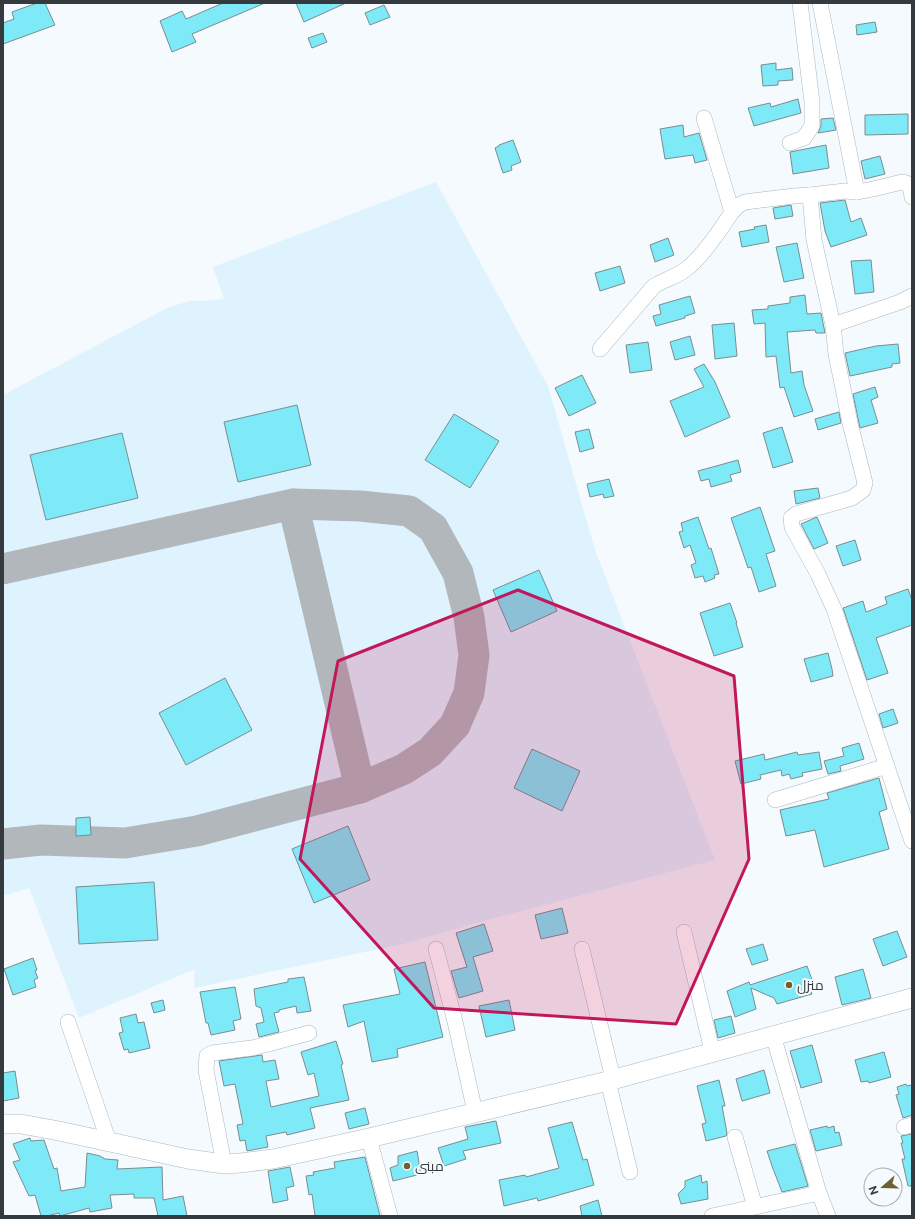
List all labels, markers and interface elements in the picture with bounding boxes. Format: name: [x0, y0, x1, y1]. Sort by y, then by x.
place label: منزل: [797, 977, 824, 994]
marker: منزل: [784, 980, 794, 990]
place label: مبنى: [415, 1158, 444, 1174]
marker: مبنى: [402, 1161, 412, 1171]
north arrow: [863, 1167, 903, 1207]
text: N: [866, 1184, 881, 1197]

